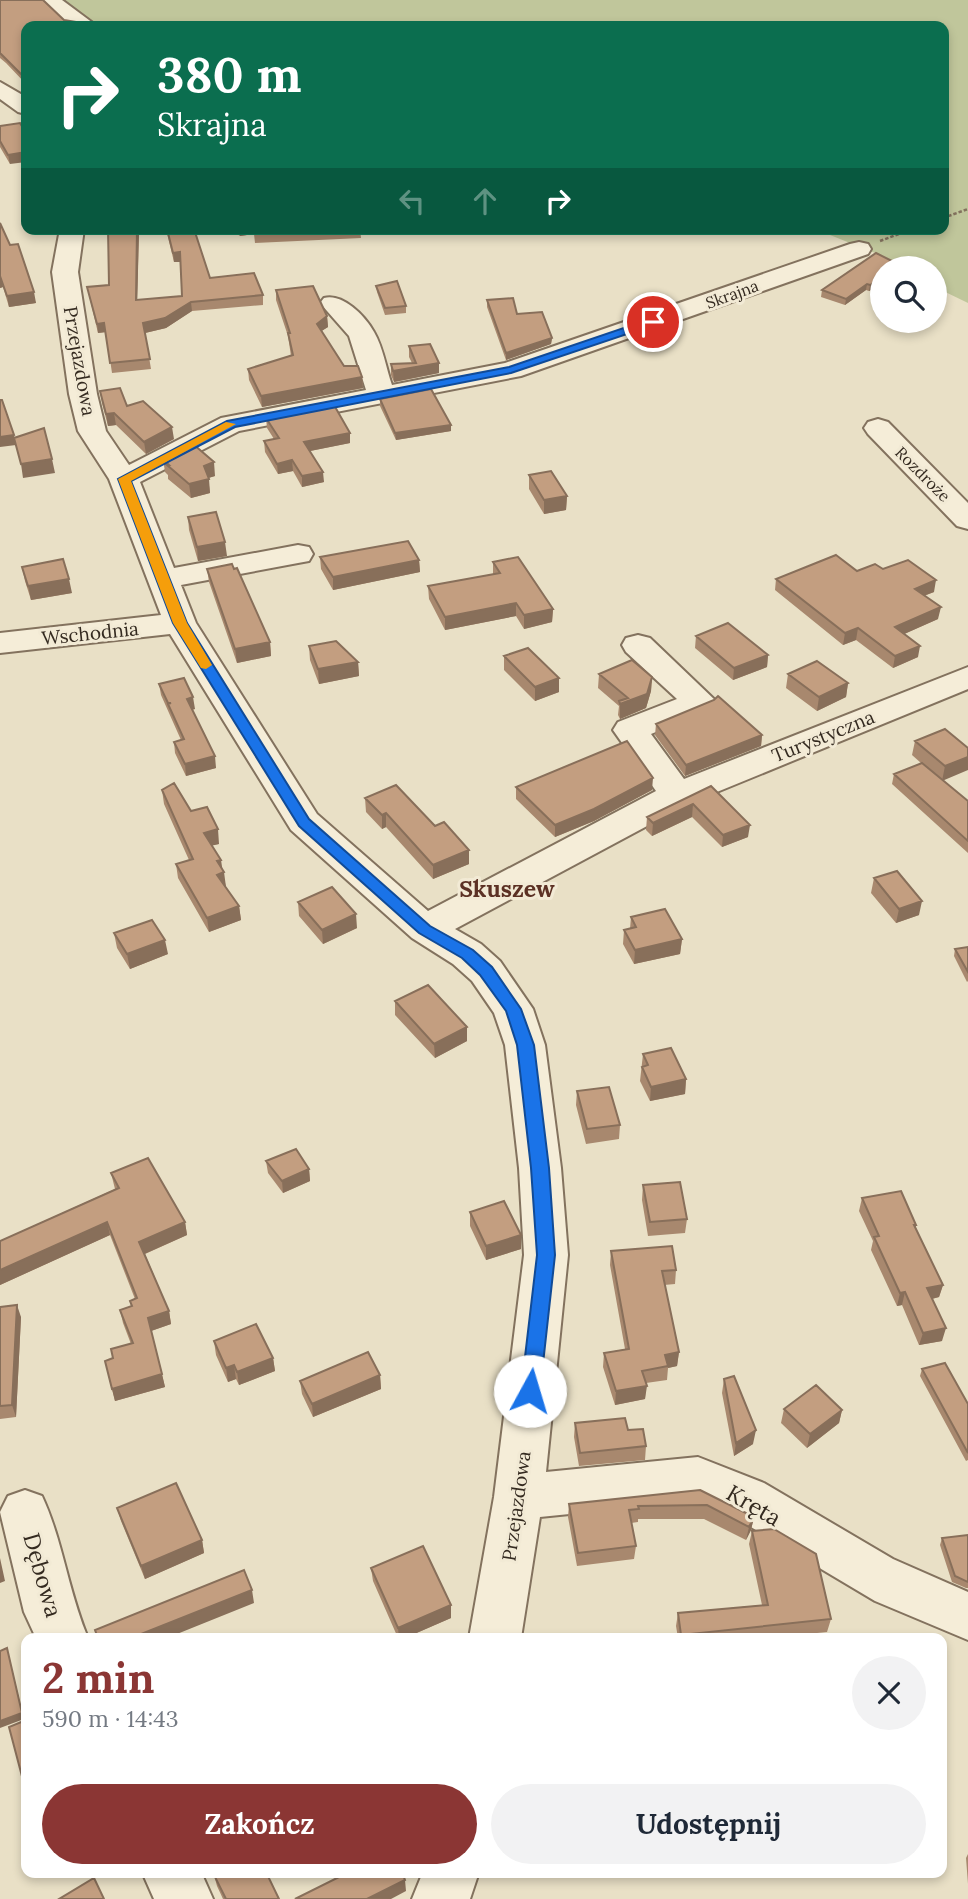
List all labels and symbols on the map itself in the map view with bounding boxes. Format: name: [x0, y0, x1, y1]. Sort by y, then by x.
street label: Skrajna: [703, 275, 761, 313]
pin: [623, 292, 683, 352]
street label: Przejazdowa: [59, 304, 101, 418]
street label: Rozdroże: [891, 442, 955, 506]
street label: Wschodnia: [40, 616, 140, 650]
street label: Turystyczna: [768, 704, 878, 768]
district label: Skuszew: [459, 874, 555, 903]
position arrow: [493, 1354, 567, 1428]
street label: Przejazdowa: [496, 1449, 536, 1563]
street label: Kręta: [721, 1478, 787, 1532]
street label: Dębowa: [17, 1530, 69, 1621]

